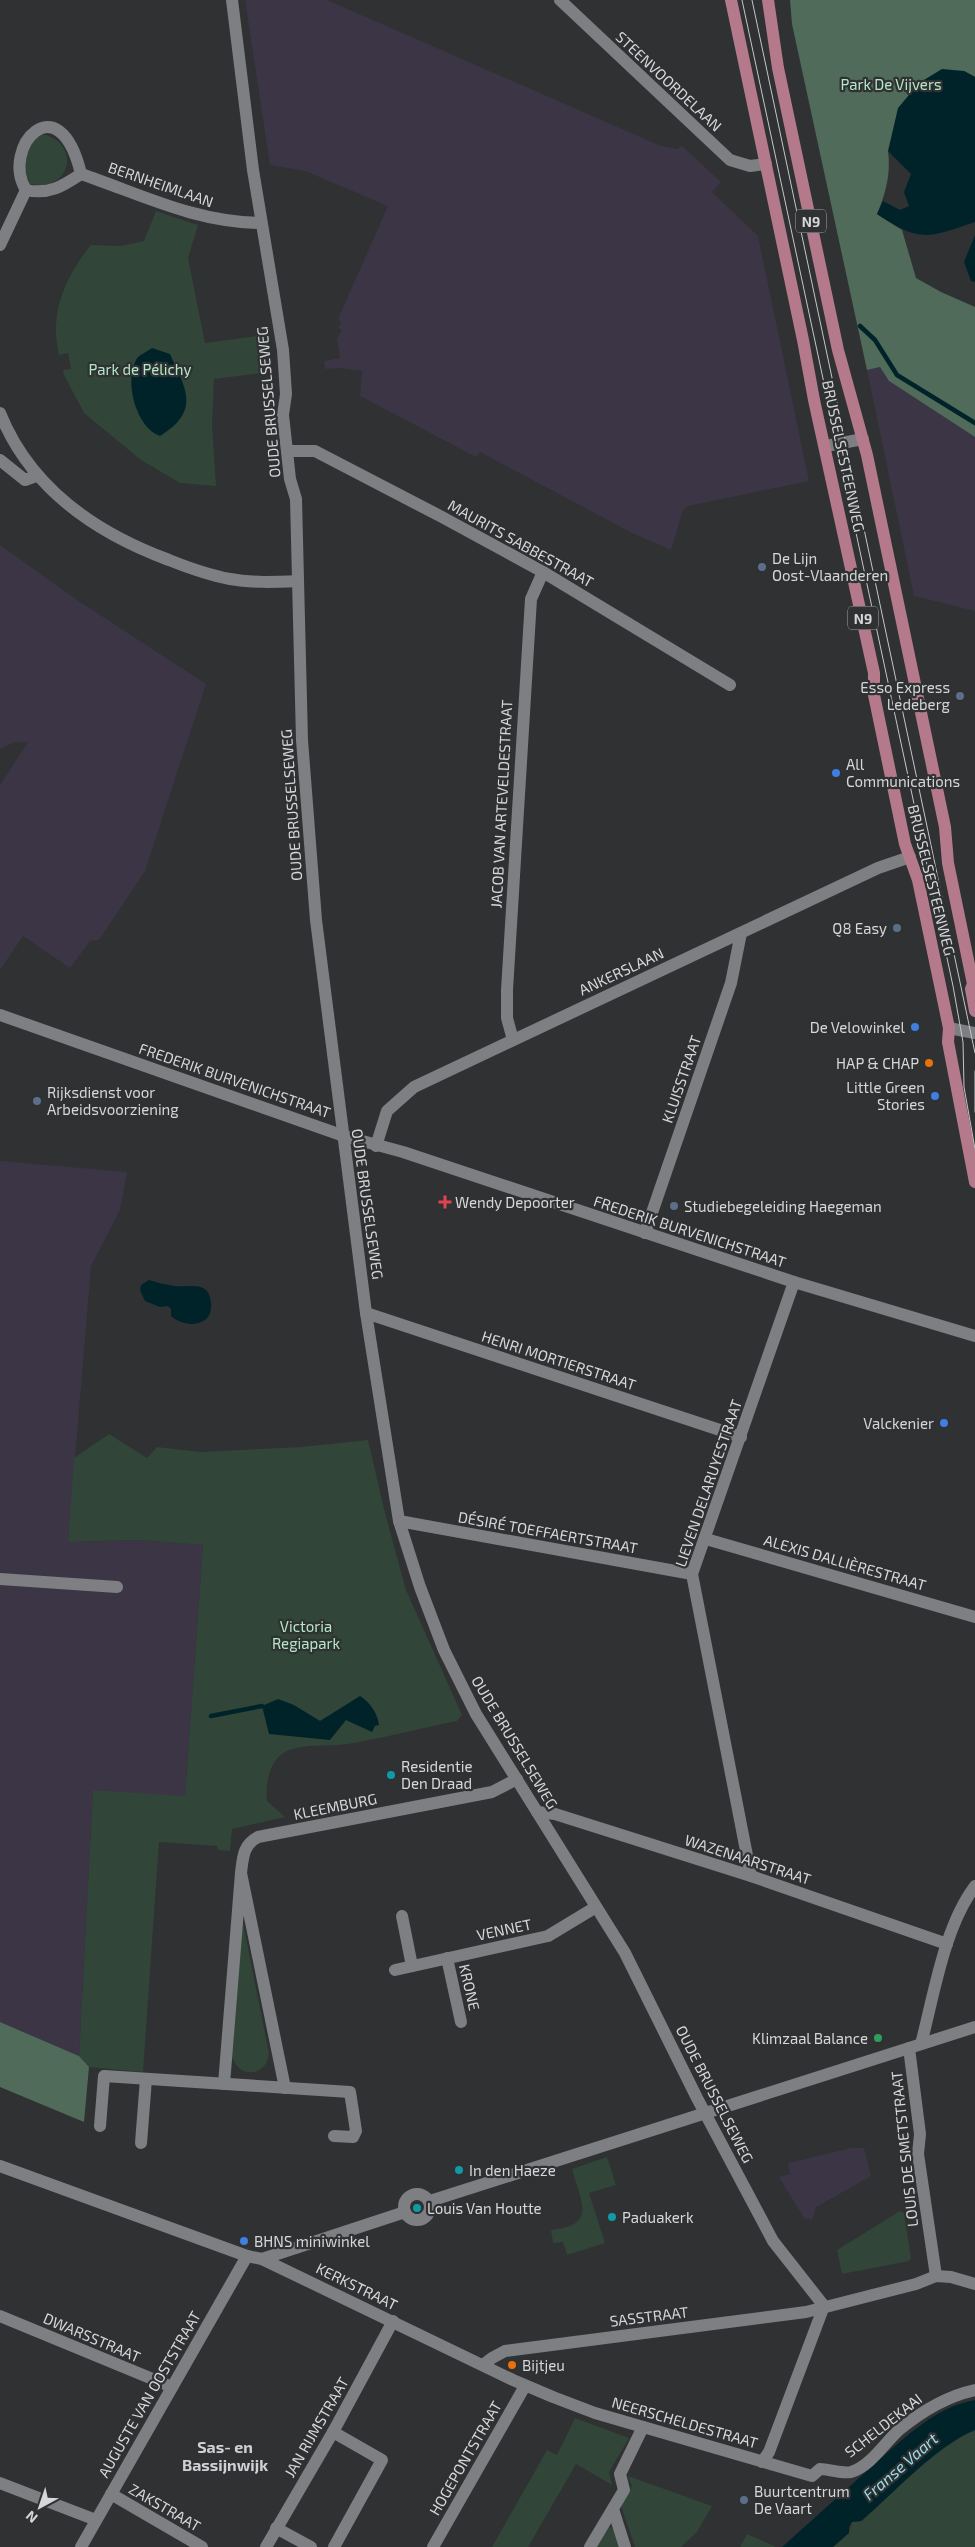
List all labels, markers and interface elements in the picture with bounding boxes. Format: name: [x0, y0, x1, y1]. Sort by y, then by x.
street label: STEENVOORDELAAN: [612, 27, 726, 135]
park label: Park De Vijvers: [840, 75, 942, 94]
street label: BERNHEIMLAAN: [106, 158, 216, 210]
road number: N9: [796, 210, 826, 232]
street label: OUDE BRUSSELSEWEG: [252, 326, 284, 478]
park label: Park de Pélichy: [89, 360, 191, 378]
street label: BRUSSELSESTEENWEG: [819, 378, 869, 534]
street label: MAURITS SABBESTRAAT: [445, 495, 597, 591]
place label: De Lijn Oost-Vlaanderen: [772, 549, 888, 584]
marker: De Lijn Oost-Vlaanderen: [756, 561, 768, 573]
road number: N9: [848, 606, 878, 630]
place label: Esso Express Ledeberg: [860, 678, 951, 713]
marker: Esso Express Ledeberg: [954, 690, 966, 702]
street label: JACOB VAN ARTEVELDESTRAAT: [487, 699, 515, 909]
street label: OUDE BRUSSELSEWEG: [277, 729, 305, 881]
place label: All Communications: [846, 755, 960, 790]
marker: All Communications: [830, 767, 842, 779]
street label: BRUSSELSESTEENWEG: [905, 803, 959, 957]
place label: Q8 Easy: [832, 919, 887, 938]
marker: Q8 Easy: [891, 922, 903, 934]
street label: ANKERSLAAN: [576, 943, 666, 999]
place label: De Velowinkel: [810, 1018, 906, 1036]
marker: De Velowinkel: [909, 1021, 921, 1033]
street label: KLUISSTRAAT: [658, 1033, 705, 1125]
street label: FREDERIK BURVENICHSTRAAT: [137, 1039, 333, 1121]
place label: HAP & CHAP: [836, 1054, 919, 1072]
marker: HAP & CHAP: [923, 1057, 935, 1069]
place label: Little Green Stories: [846, 1078, 925, 1113]
place label: Rijksdienst voor Arbeidsvoorziening: [47, 1083, 179, 1118]
marker: Little Green Stories: [929, 1090, 941, 1102]
marker: Rijksdienst voor Arbeidsvoorziening: [31, 1095, 43, 1107]
street label: OUDE BRUSSELSEWEG: [349, 1127, 387, 1281]
street label: FREDERIK BURVENICHSTRAAT: [591, 1191, 789, 1271]
place label: Wendy Depoorter: [455, 1193, 575, 1211]
marker: Wendy Depoorter: [439, 1196, 451, 1208]
place label: Studiebegeleiding Haegeman: [684, 1197, 882, 1215]
marker: Studiebegeleiding Haegeman: [668, 1200, 680, 1212]
street label: HENRI MORTIERSTRAAT: [480, 1327, 639, 1394]
street label: LIEVEN DELARUYESTRAAT: [671, 1397, 745, 1569]
place label: Valckenier: [863, 1414, 934, 1432]
marker: Valckenier: [938, 1417, 950, 1429]
street label: DÉSIRÉ TOEFFAERTSTRAAT: [457, 1507, 640, 1557]
street label: ALEXIS DALLIÈRESTRAAT: [762, 1530, 928, 1594]
park label: Victoria Regiapark: [272, 1617, 340, 1652]
street label: OUDE BRUSSELSEWEG: [468, 1672, 562, 1812]
place label: Residentie Den Draad: [401, 1757, 472, 1792]
marker: Residentie Den Draad: [385, 1769, 397, 1781]
street label: KLEEMBURG: [292, 1789, 378, 1823]
street label: WAZENAARSTRAAT: [683, 1830, 814, 1888]
street label: VENNET: [475, 1914, 533, 1944]
street label: KRONE: [456, 1962, 484, 2012]
street label: OUDE BRUSSELSEWEG: [672, 2022, 758, 2166]
place label: Klimzaal Balance: [752, 2029, 868, 2047]
marker: Klimzaal Balance: [872, 2032, 884, 2044]
street label: LOUIS DE SMETSTRAAT: [887, 2070, 921, 2228]
place label: In den Haeze: [469, 2161, 556, 2179]
marker: In den Haeze: [453, 2164, 465, 2176]
place label: Louis Van Houtte: [427, 2199, 542, 2217]
marker: Louis Van Houtte: [411, 2202, 423, 2214]
place label: Paduakerk: [622, 2208, 694, 2226]
marker: Paduakerk: [606, 2211, 618, 2223]
place label: BHNS miniwinkel: [254, 2232, 370, 2250]
marker: BHNS miniwinkel: [238, 2235, 250, 2247]
street label: KERKSTRAAT: [313, 2259, 401, 2314]
street label: SASSTRAAT: [609, 2302, 690, 2330]
street label: AUGUSTE VAN OOSTSTRAAT: [94, 2307, 204, 2480]
street label: DWARSSTRAAT: [41, 2308, 144, 2366]
place label: Bijtjeu: [522, 2356, 565, 2375]
marker: Bijtjeu: [506, 2359, 518, 2371]
street label: JAN RIJMSTRAAT: [280, 2373, 352, 2480]
street label: SCHELDEKAAI: [841, 2389, 925, 2461]
street label: NEERSCHELDESTRAAT: [610, 2393, 760, 2452]
street label: HOGEPONTSTRAAT: [425, 2397, 505, 2518]
water label: Franse Vaart: [859, 2428, 942, 2504]
district label: Sas- en Bassijnwijk: [182, 2437, 268, 2474]
street label: ZAKSTRAAT: [126, 2479, 204, 2535]
north arrow: [15, 2482, 65, 2532]
place label: Buurtcentrum De Vaart: [754, 2482, 850, 2517]
marker: Buurtcentrum De Vaart: [738, 2494, 750, 2506]
text: N: [22, 2508, 41, 2527]

